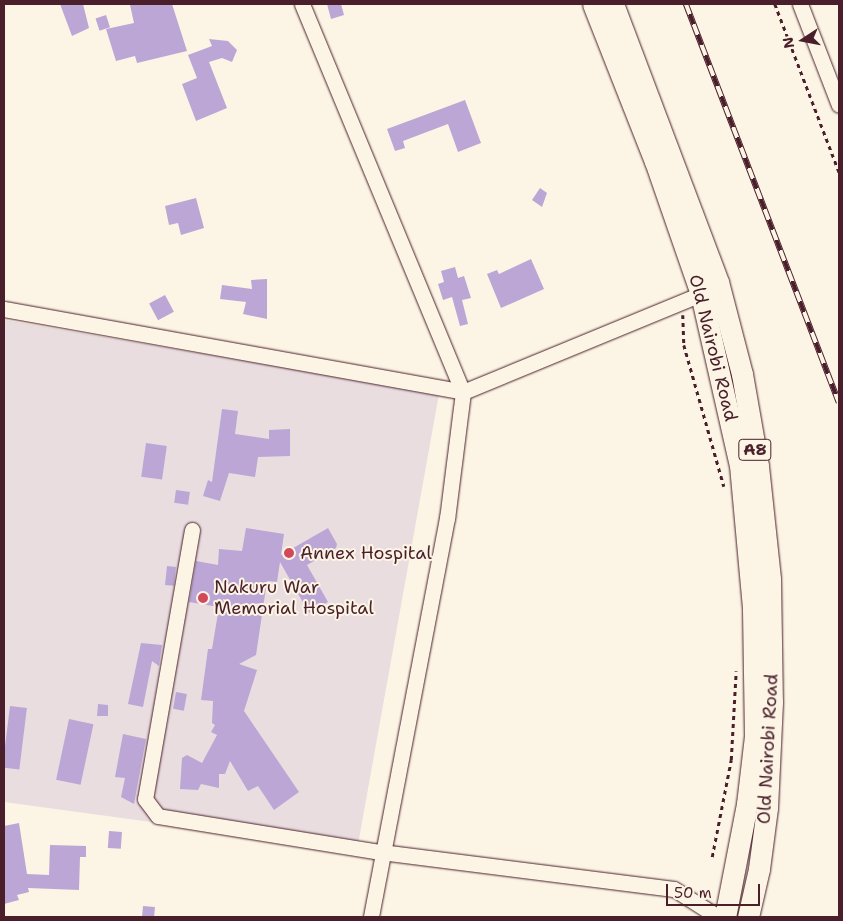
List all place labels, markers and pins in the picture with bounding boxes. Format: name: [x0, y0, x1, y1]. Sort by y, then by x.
place label: Annex Hospital: [300, 542, 432, 564]
marker: Annex Hospital: [282, 546, 296, 560]
place label: Nakuru War Memorial Hospital: [214, 577, 374, 620]
marker: Nakuru War Memorial Hospital: [196, 591, 210, 605]

